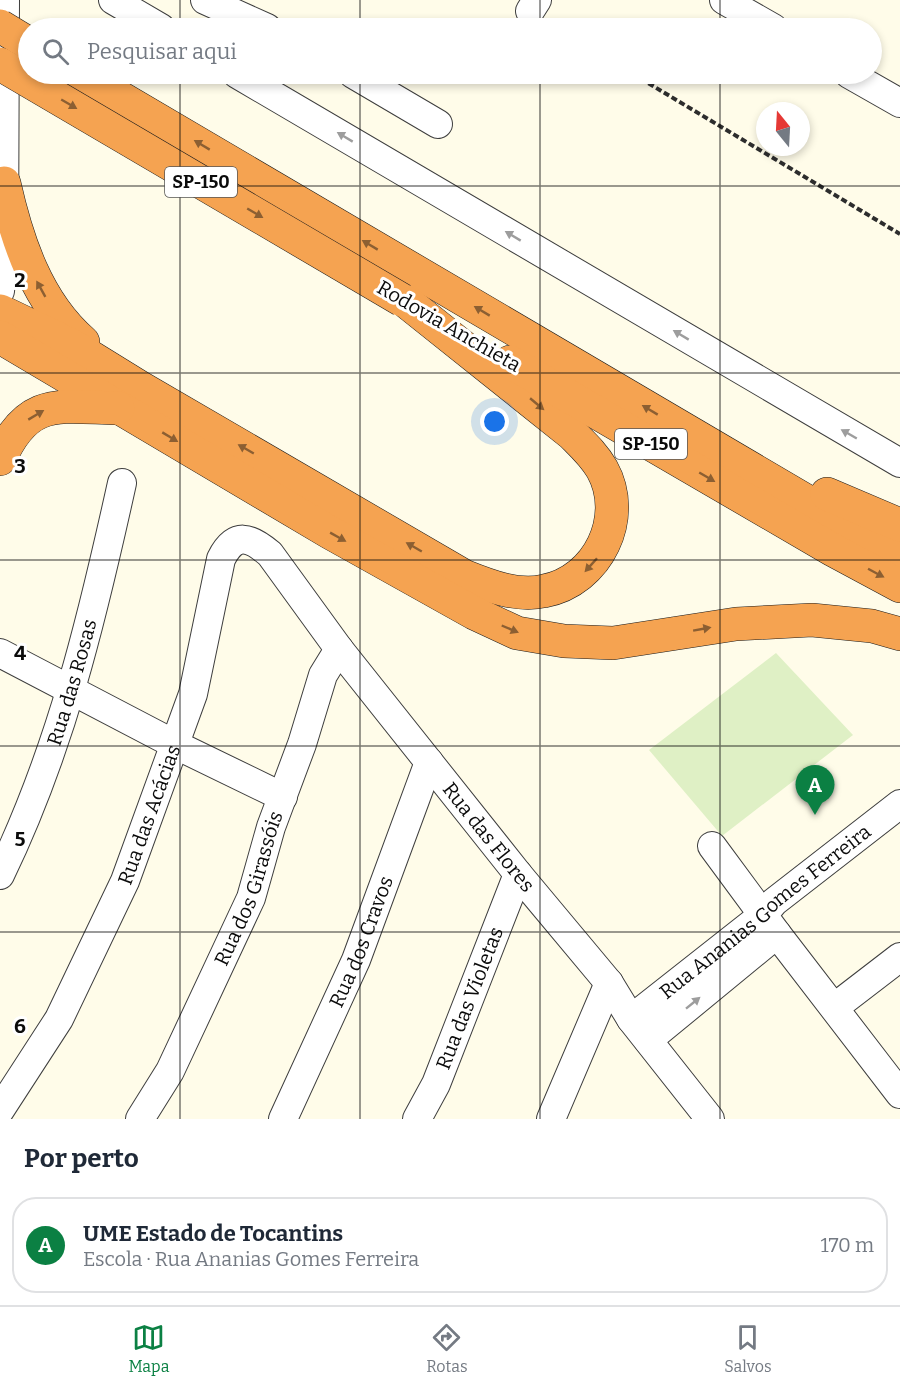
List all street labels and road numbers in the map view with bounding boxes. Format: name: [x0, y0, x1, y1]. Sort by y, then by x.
road number: SP-150: [165, 167, 237, 197]
street label: Rodovia Anchieta: [373, 275, 525, 377]
road number: SP-150: [615, 429, 687, 459]
street label: Rua das Rosas: [42, 617, 102, 749]
street label: Rua das Acácias: [113, 741, 186, 888]
street label: Rua das Flores: [438, 777, 540, 897]
street label: Rua dos Girassóis: [209, 808, 288, 969]
street label: Rua Ananias Gomes Ferreira: [655, 819, 876, 1004]
street label: Rua dos Cravos: [324, 873, 398, 1011]
street label: Rua das Violetas: [431, 923, 508, 1073]

